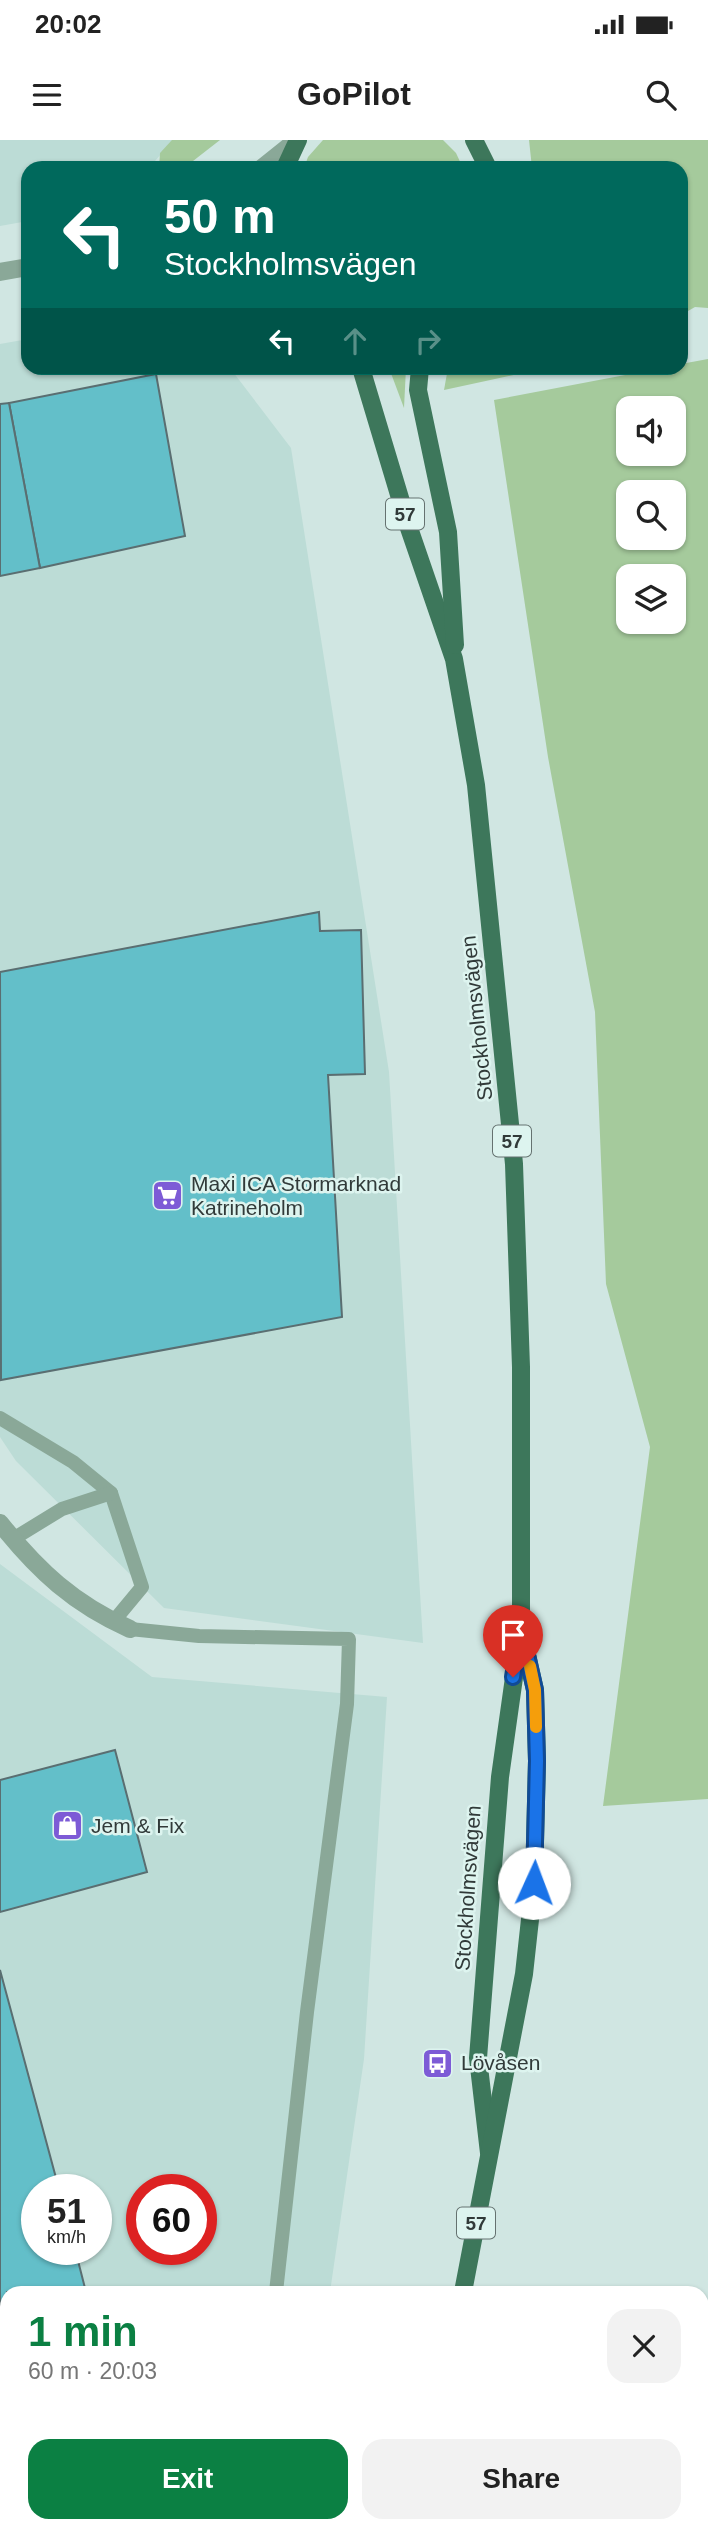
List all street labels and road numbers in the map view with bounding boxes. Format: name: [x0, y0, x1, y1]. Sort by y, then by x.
road number: 57: [386, 498, 424, 530]
street label: Stockholmsvägen: [456, 934, 497, 1102]
road number: 57: [493, 1126, 531, 1156]
street label: Stockholmsvägen: [450, 1804, 485, 1971]
road number: 57: [457, 2208, 495, 2238]

